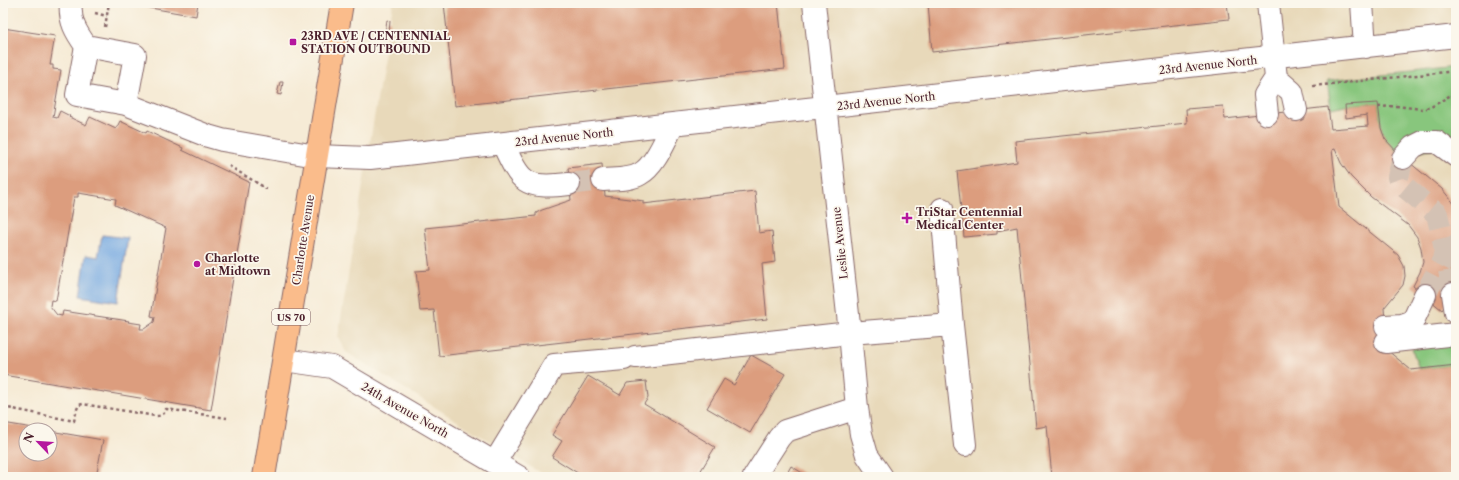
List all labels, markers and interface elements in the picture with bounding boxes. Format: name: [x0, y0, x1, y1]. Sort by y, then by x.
place label: 23RD AVE / CENTENNIAL STATION OUTBOUND: [301, 29, 451, 56]
marker: 23RD AVE / CENTENNIAL STATION OUTBOUND: [288, 37, 298, 47]
street label: 23rd Avenue North: [1158, 53, 1258, 77]
street label: 23rd Avenue North: [836, 89, 936, 113]
street label: 23rd Avenue North: [514, 125, 614, 149]
street label: Charlotte Avenue: [289, 194, 317, 286]
place label: TriStar Centennial Medical Center: [916, 205, 1022, 232]
street label: Leslie Avenue: [829, 206, 851, 280]
marker: TriStar Centennial Medical Center: [901, 212, 913, 224]
place label: Charlotte at Midtown: [205, 251, 271, 278]
marker: Charlotte at Midtown: [192, 259, 202, 269]
road number: US 70: [272, 309, 310, 325]
street label: 24th Avenue North: [359, 379, 451, 441]
north arrow: [18, 422, 58, 462]
text: N: [21, 430, 37, 445]

